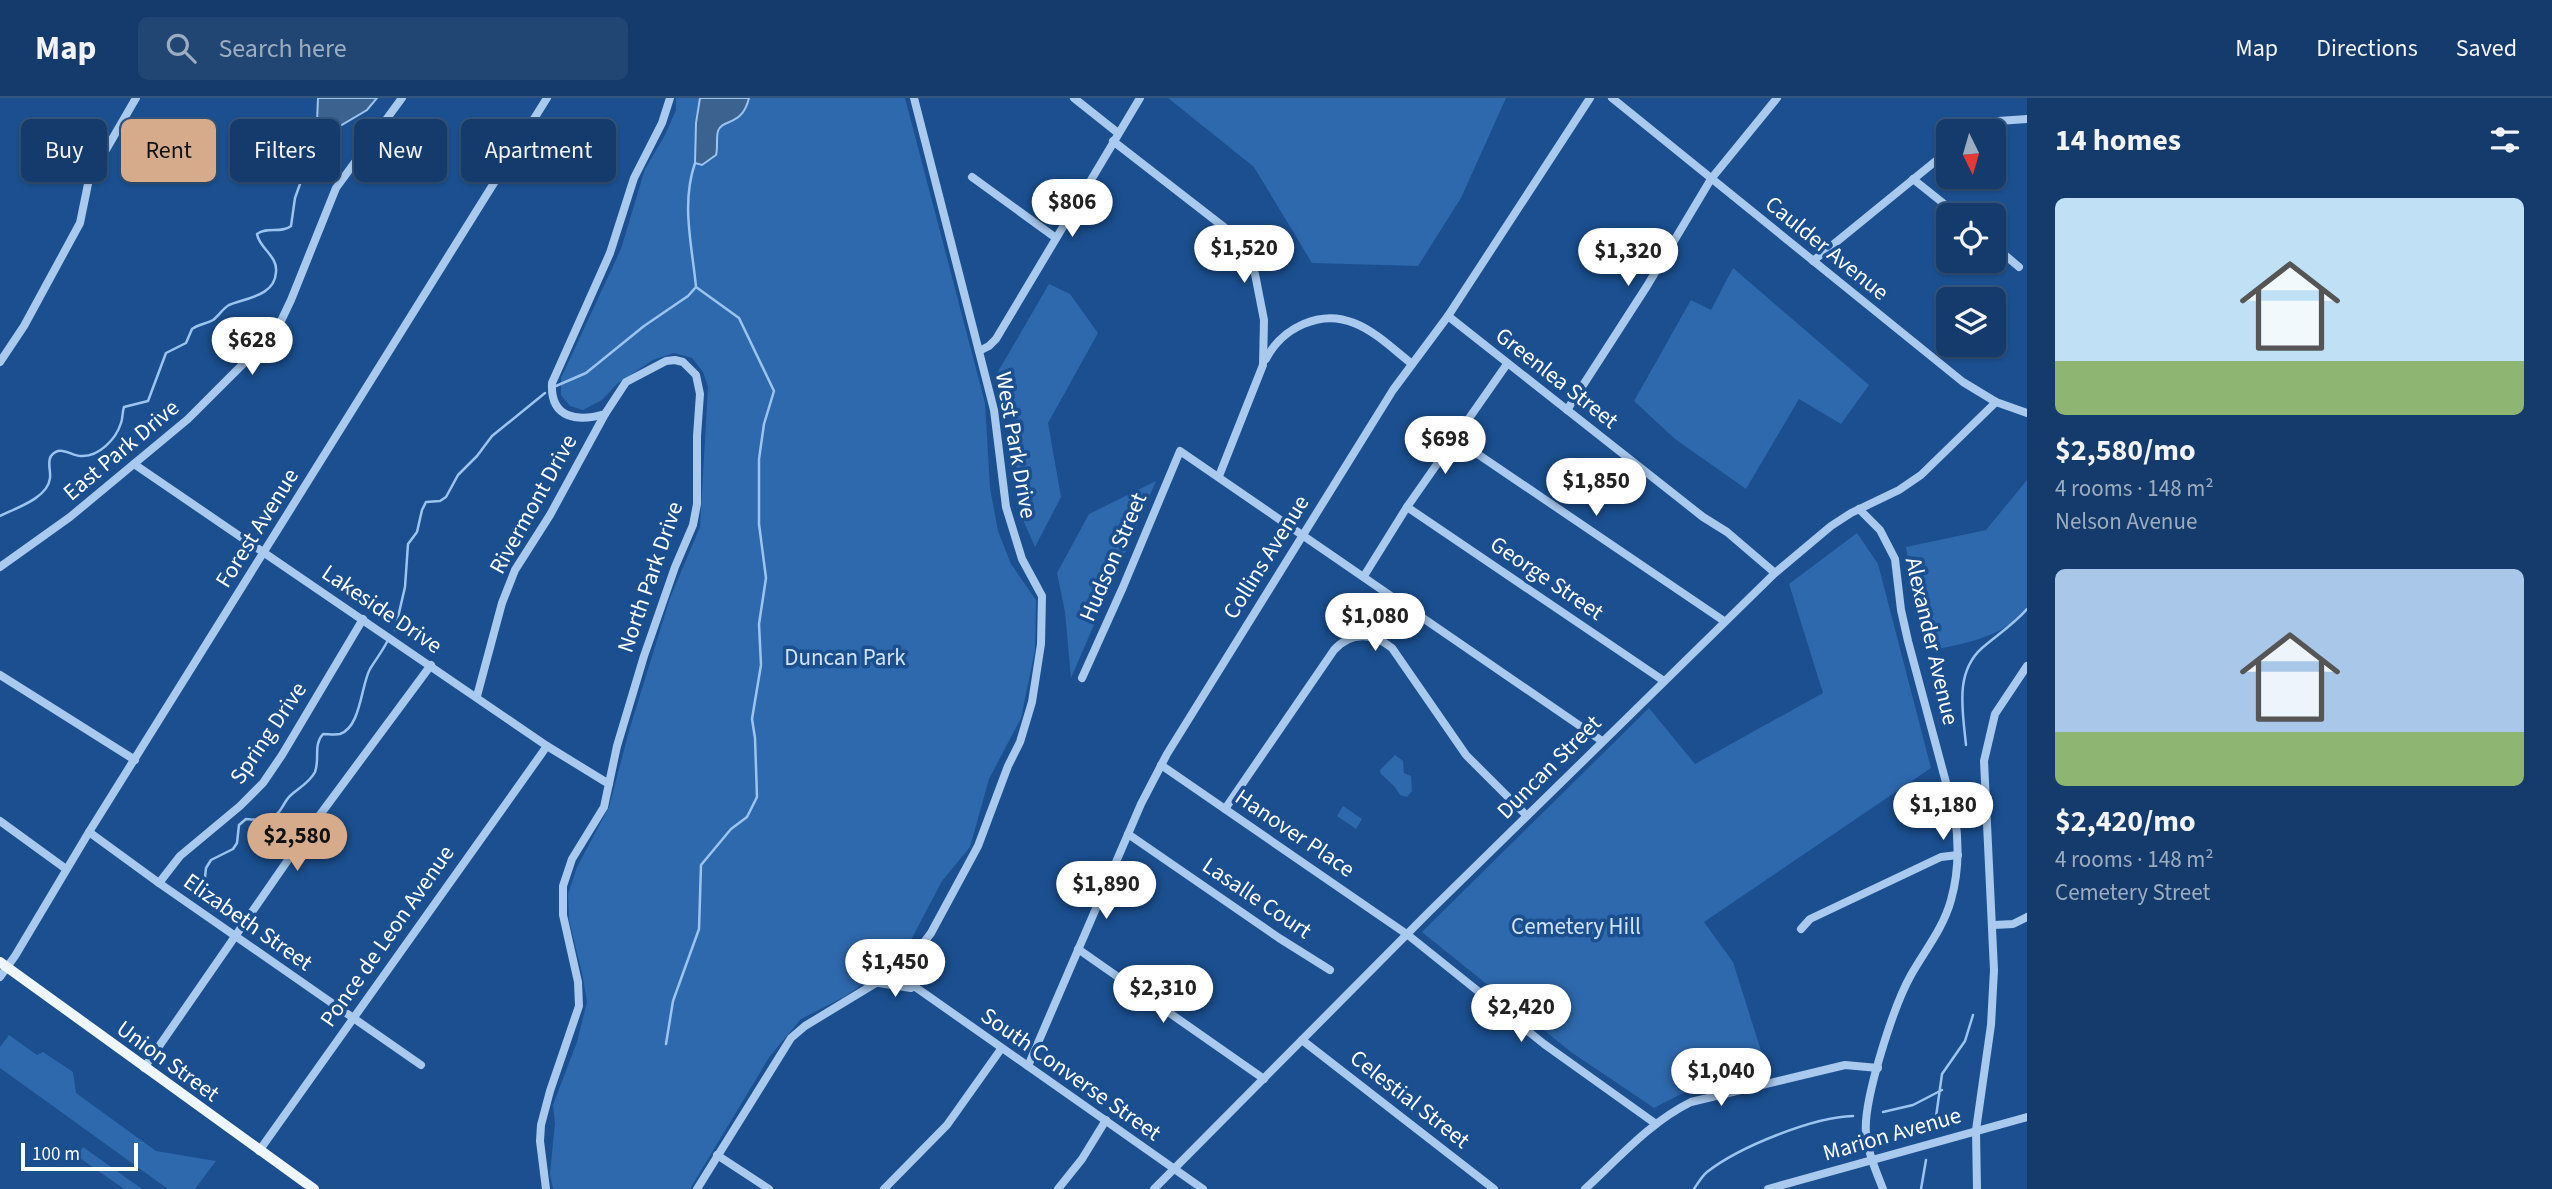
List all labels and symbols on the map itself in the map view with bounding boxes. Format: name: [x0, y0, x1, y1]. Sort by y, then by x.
north arrow: [1936, 119, 2006, 189]
pin: $806: [1031, 180, 1113, 239]
street label: Caulder Avenue: [1758, 188, 1896, 308]
pin: $1,520: [1187, 226, 1301, 285]
pin: $1,320: [1571, 228, 1685, 288]
pin: $628: [211, 317, 293, 377]
street label: Greenlea Street: [1488, 319, 1626, 437]
street label: West Park Drive: [987, 369, 1045, 521]
street label: East Park Drive: [56, 391, 186, 509]
pin: $698: [1404, 416, 1486, 476]
street label: Rivermont Drive: [481, 428, 585, 580]
pin: $1,850: [1539, 458, 1653, 518]
street label: Forest Avenue: [207, 462, 307, 594]
street label: Hudson Street: [1071, 487, 1155, 627]
street label: Collins Avenue: [1215, 489, 1317, 625]
street label: North Park Drive: [609, 497, 691, 657]
street label: George Street: [1484, 528, 1611, 628]
street label: Alexander Avenue: [1897, 554, 1967, 728]
street label: Lakeside Drive: [315, 556, 449, 662]
pin: $1,080: [1318, 594, 1432, 653]
park label: Duncan Park: [784, 641, 906, 674]
street label: Spring Drive: [222, 675, 314, 791]
street label: Duncan Street: [1489, 707, 1609, 827]
street label: Hanover Place: [1229, 781, 1361, 885]
pin: $1,180: [1886, 782, 2000, 842]
pin: $2,580: [240, 814, 354, 873]
street label: Ponce de Leon Avenue: [312, 838, 462, 1034]
street label: Lasalle Court: [1196, 849, 1318, 947]
pin: $1,890: [1049, 862, 1163, 921]
street label: Elizabeth Street: [177, 865, 319, 979]
park label: Cemetery Hill: [1511, 910, 1641, 943]
pin: $1,450: [838, 940, 952, 999]
pin: $2,310: [1106, 965, 1220, 1025]
pin: $2,420: [1464, 984, 1578, 1044]
street label: South Converse Street: [974, 999, 1168, 1149]
street label: Union Street: [110, 1012, 227, 1110]
street label: Celestial Street: [1343, 1042, 1477, 1156]
pin: $1,040: [1664, 1048, 1778, 1108]
street label: Marion Avenue: [1819, 1099, 1965, 1169]
scale bar: [21, 1140, 138, 1172]

